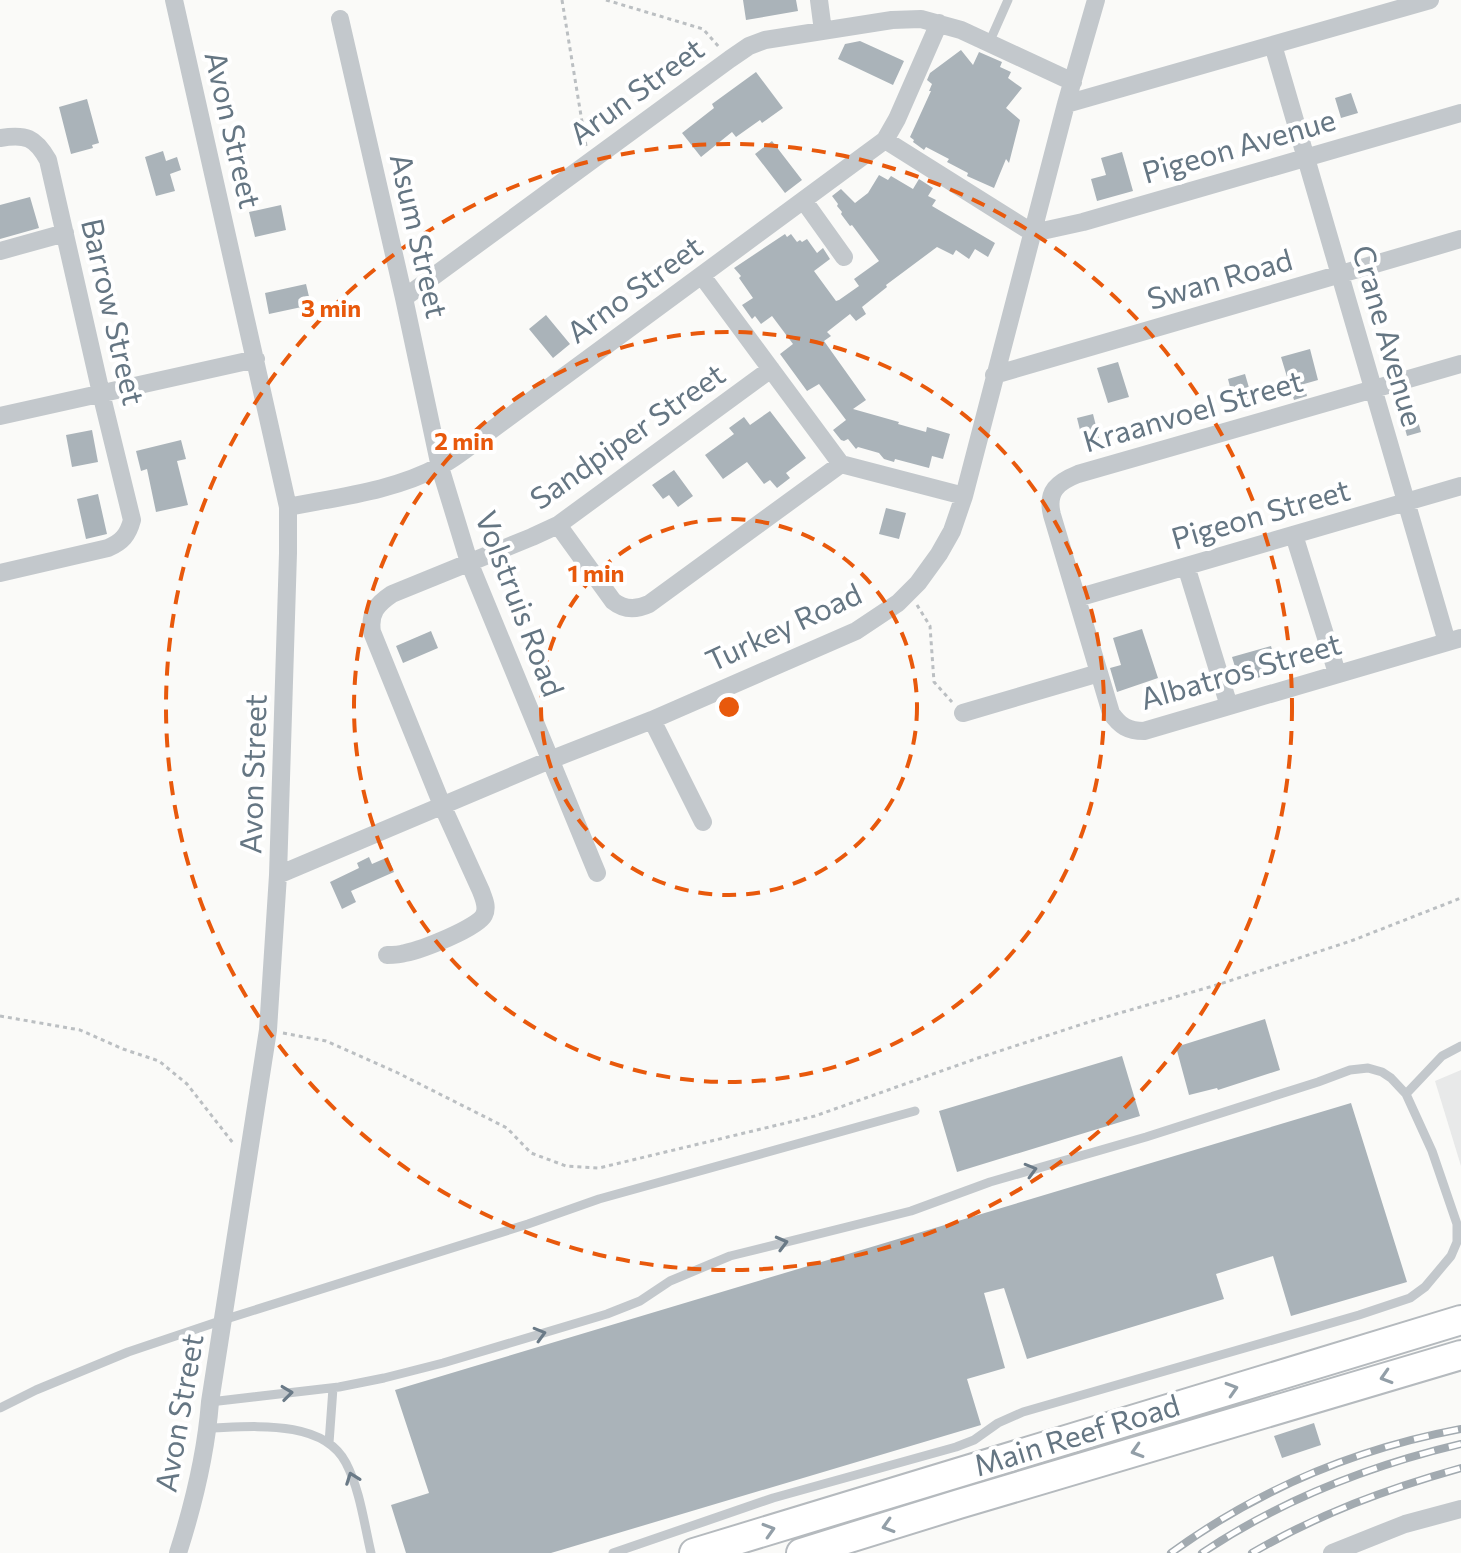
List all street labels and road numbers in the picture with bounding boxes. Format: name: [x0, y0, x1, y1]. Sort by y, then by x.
street label: Arun Street: [561, 29, 710, 151]
street label: Avon Street: [198, 47, 270, 212]
street label: Pigeon Avenue: [1137, 99, 1339, 190]
street label: Asum Street: [384, 150, 457, 321]
street label: Barrow Street: [75, 214, 154, 408]
street label: Arno Street: [559, 226, 708, 349]
street label: Swan Road: [1142, 239, 1296, 316]
street label: Crane Avenue: [1346, 240, 1433, 430]
street label: Sandpiper Street: [522, 354, 731, 516]
street label: Kraanvoel Street: [1078, 361, 1306, 459]
street label: Pigeon Street: [1167, 469, 1354, 556]
street label: Volstruis Road: [469, 505, 574, 701]
street label: Turkey Road: [699, 574, 867, 678]
street label: Albatros Street: [1136, 623, 1345, 716]
street label: Avon Street: [230, 693, 273, 855]
street label: Avon Street: [145, 1331, 210, 1495]
street label: Main Reef Road: [969, 1385, 1184, 1482]

